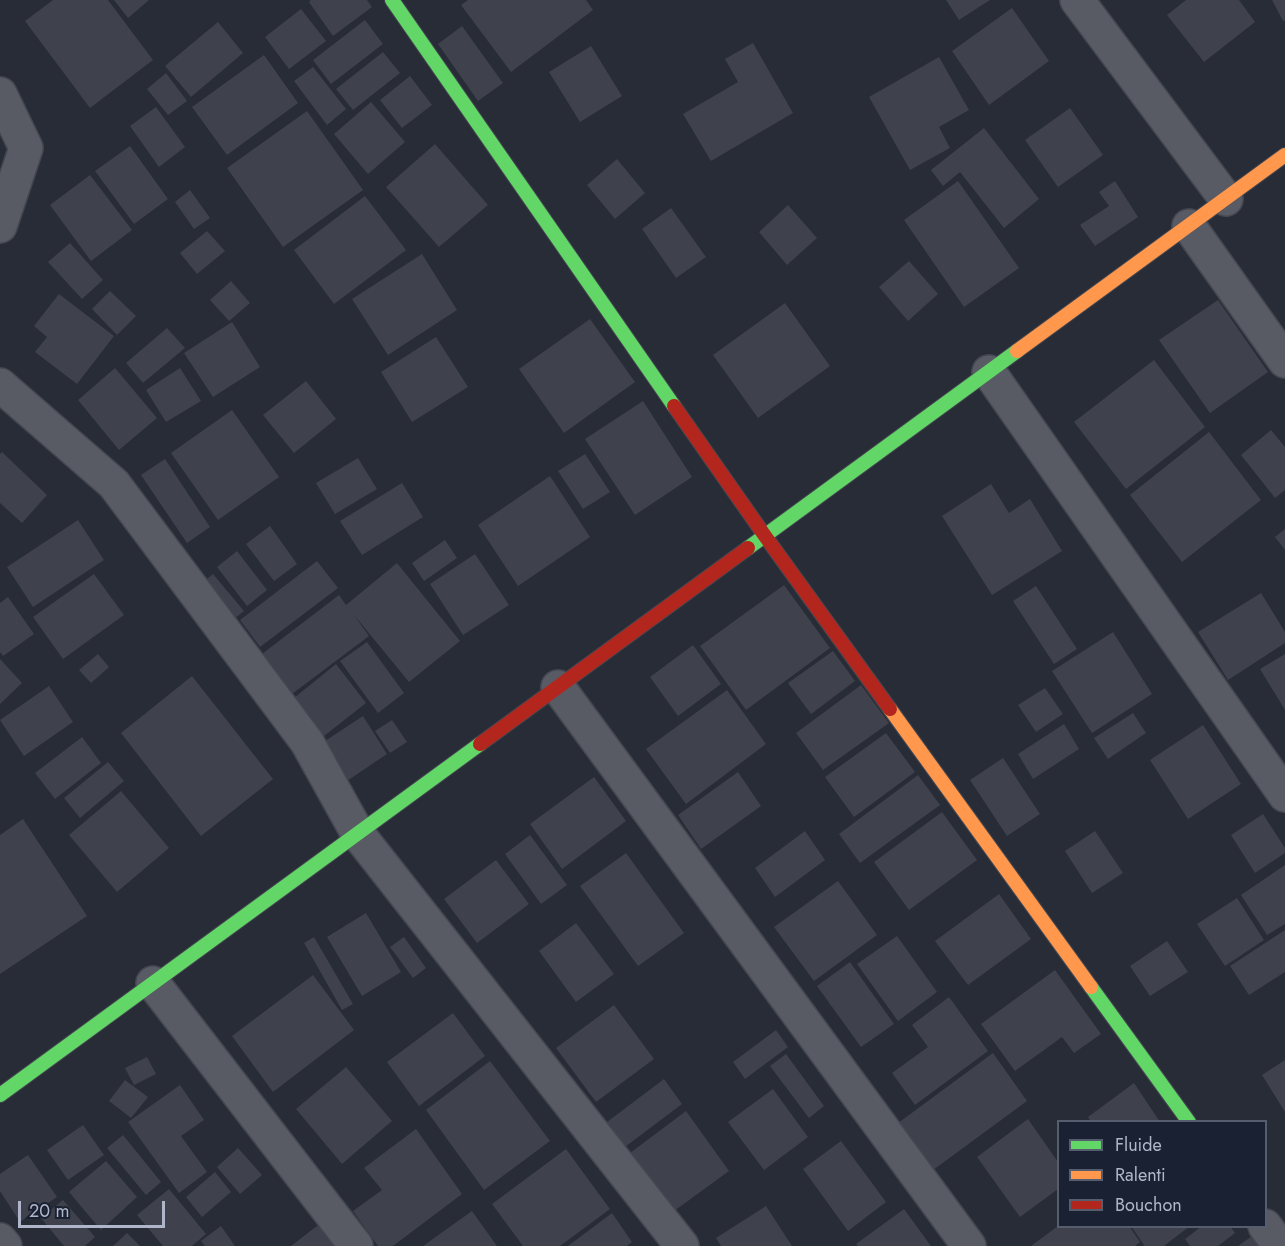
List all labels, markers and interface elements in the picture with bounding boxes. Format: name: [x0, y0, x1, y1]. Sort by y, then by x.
legend: [1057, 1120, 1267, 1228]
text: Fluide: [1115, 1132, 1162, 1158]
text: Ralenti: [1115, 1162, 1166, 1188]
scale bar: [21, 1189, 168, 1227]
text: Bouchon: [1115, 1192, 1182, 1218]
text: 20 m: [29, 1198, 69, 1224]

